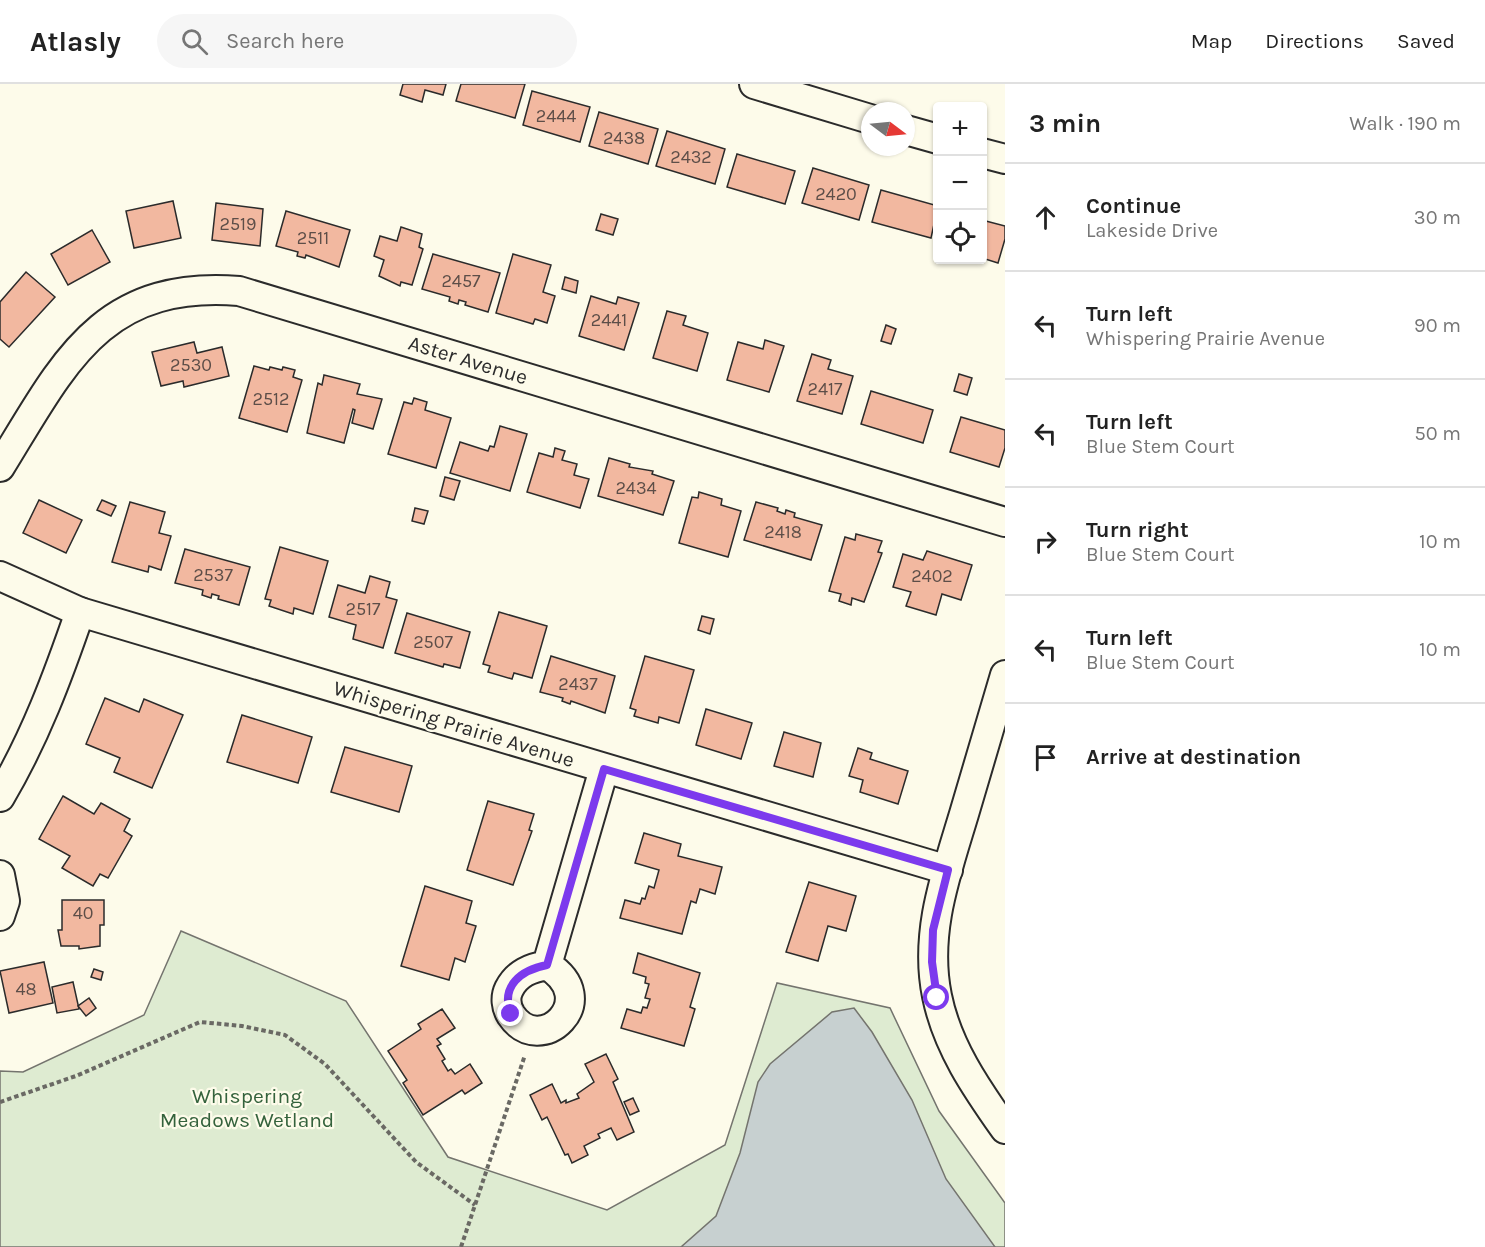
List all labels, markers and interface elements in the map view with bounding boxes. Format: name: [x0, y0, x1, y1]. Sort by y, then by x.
search box: [157, 14, 577, 68]
text: Atlasly: [30, 25, 121, 58]
icon: search: [178, 25, 211, 58]
text: Search here: [226, 28, 344, 54]
text: Map: [1191, 29, 1232, 53]
text: Directions: [1265, 29, 1364, 53]
text: Saved: [1397, 29, 1455, 53]
north arrow: [861, 102, 915, 156]
map controls: [933, 102, 987, 264]
button: +: [933, 102, 987, 156]
house number: 2444: [536, 105, 576, 127]
text: 3 min: [1029, 108, 1101, 139]
text: Walk · 190 m: [1349, 112, 1461, 135]
house number: 2438: [603, 127, 645, 149]
house number: 2432: [670, 146, 712, 168]
button: −: [933, 156, 987, 210]
house number: 2420: [815, 183, 857, 205]
text: Continue: [1086, 193, 1181, 219]
icon: ahead: [1029, 201, 1062, 234]
text: 30 m: [1414, 206, 1461, 229]
button: locate: [933, 210, 987, 264]
house number: 2519: [220, 213, 256, 235]
text: Lakeside Drive: [1086, 219, 1218, 242]
house number: 2511: [297, 227, 329, 249]
house number: 2457: [441, 270, 481, 292]
text: Turn left: [1086, 301, 1173, 327]
house number: 2441: [591, 309, 627, 331]
icon: left: [1029, 309, 1062, 342]
text: 90 m: [1414, 314, 1461, 337]
text: Whispering Prairie Avenue: [1086, 327, 1325, 350]
street label: Aster Avenue: [405, 330, 531, 390]
house number: 2530: [170, 354, 212, 376]
house number: 2417: [808, 378, 843, 400]
house number: 2512: [253, 388, 289, 410]
text: Turn left: [1086, 409, 1173, 435]
icon: left: [1029, 417, 1062, 450]
text: 50 m: [1414, 422, 1461, 445]
text: Blue Stem Court: [1086, 435, 1235, 458]
house number: 2434: [615, 477, 657, 499]
text: Turn right: [1086, 517, 1189, 543]
house number: 2418: [764, 521, 802, 543]
icon: right: [1029, 525, 1062, 558]
text: 10 m: [1419, 530, 1461, 553]
text: Blue Stem Court: [1086, 543, 1235, 566]
house number: 2537: [193, 564, 233, 586]
house number: 2402: [911, 565, 953, 587]
house number: 2517: [346, 598, 381, 620]
text: Turn left: [1086, 625, 1173, 651]
house number: 2507: [413, 631, 453, 653]
icon: left: [1029, 633, 1062, 666]
text: 10 m: [1419, 638, 1461, 661]
text: Blue Stem Court: [1086, 651, 1235, 674]
house number: 2437: [558, 673, 598, 695]
street label: Whispering Prairie Avenue: [331, 676, 577, 772]
icon: arrive: [1029, 741, 1062, 774]
text: Arrive at destination: [1086, 744, 1301, 770]
house number: 40: [73, 902, 93, 924]
house number: 48: [15, 978, 37, 1000]
route start: [923, 984, 949, 1010]
route end: [497, 1000, 523, 1026]
park label: Whispering Meadows Wetland: [160, 1084, 334, 1132]

